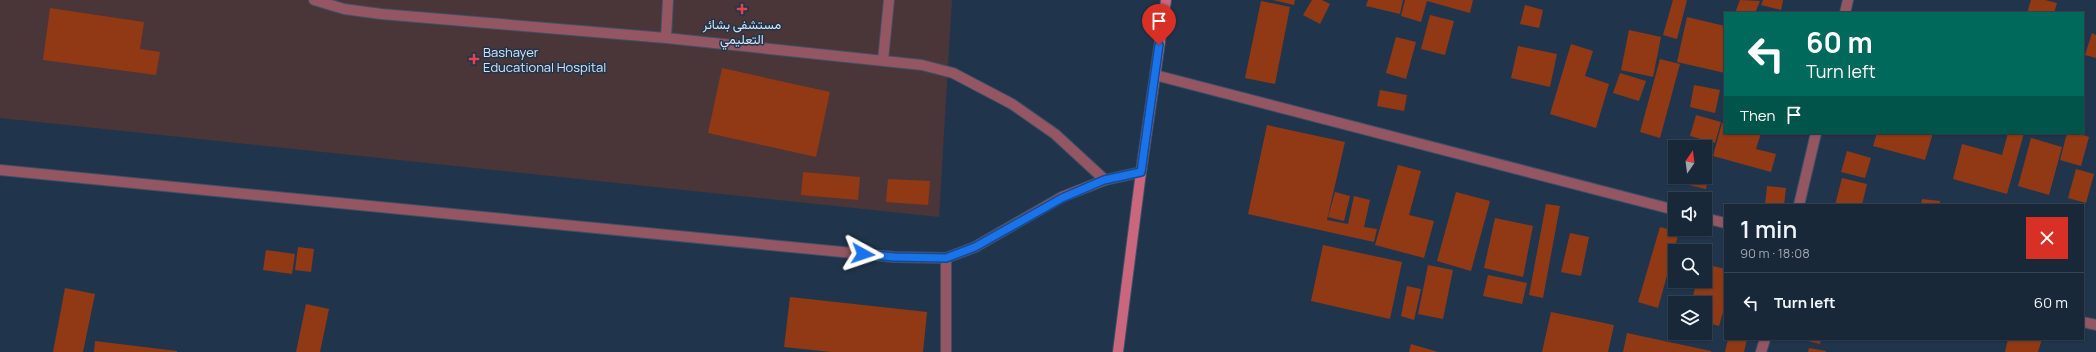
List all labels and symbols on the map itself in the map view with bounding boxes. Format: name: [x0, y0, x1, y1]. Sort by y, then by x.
marker: مستشفى بشائر التعليمي: [736, 3, 748, 15]
pin: [1142, 4, 1176, 45]
place label: مستشفى بشائر التعليمي: [702, 15, 781, 50]
place label: Bashayer Educational Hospital: [483, 43, 606, 76]
marker: Bashayer Educational Hospital: [468, 53, 480, 65]
north arrow: [1668, 140, 1712, 184]
position arrow: [842, 233, 884, 275]

